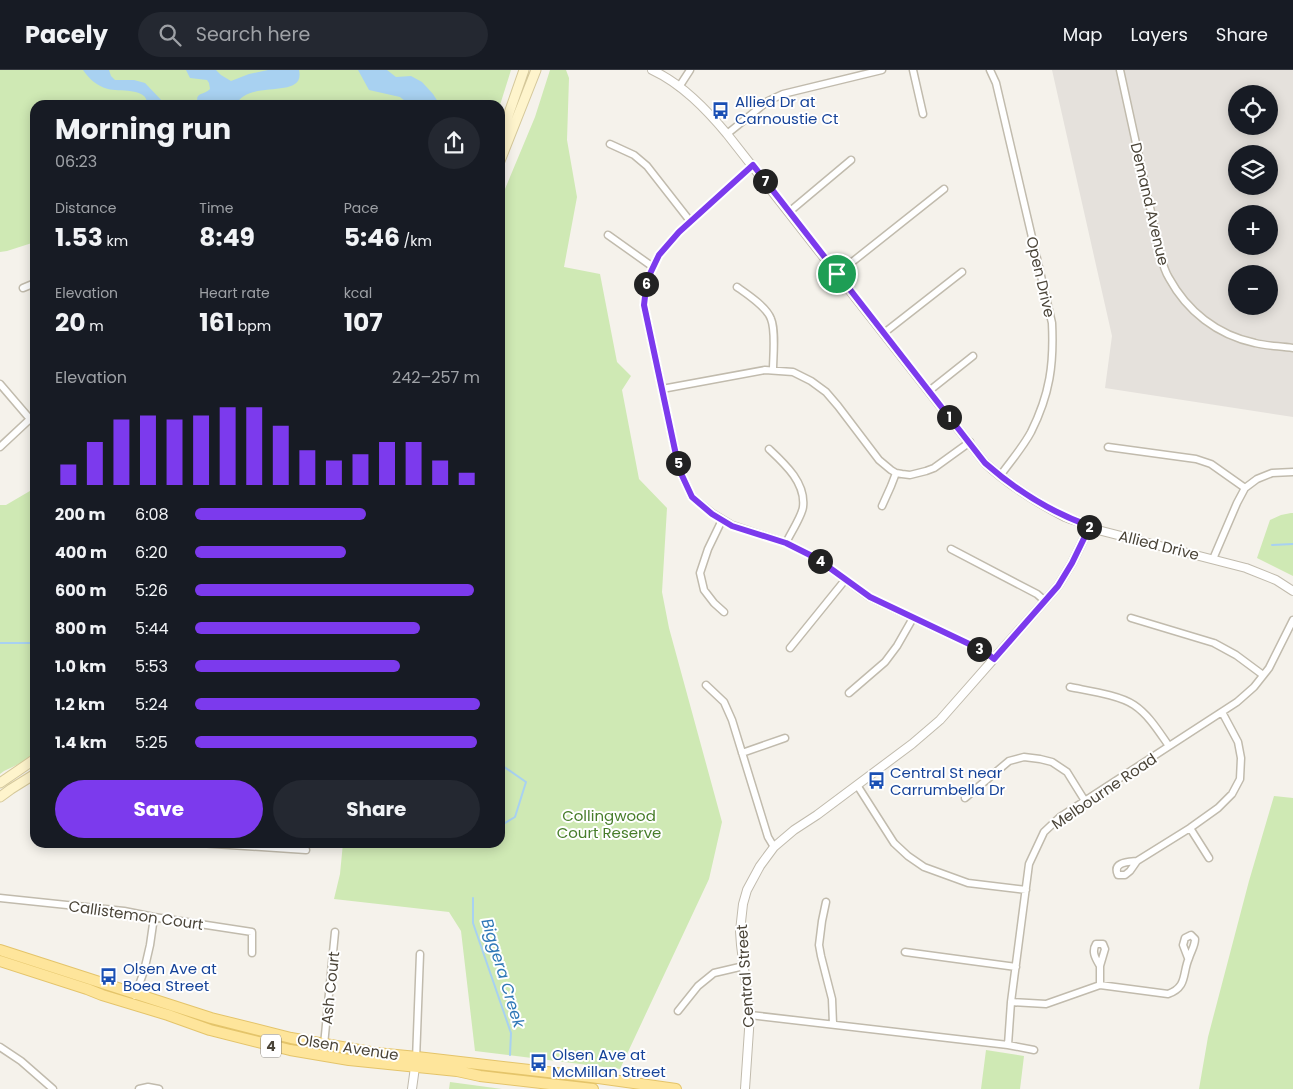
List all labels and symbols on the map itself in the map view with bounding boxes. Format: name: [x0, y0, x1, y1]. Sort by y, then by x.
place label: Allied Dr at Carnoustie Ct: [735, 91, 838, 129]
bus stop icon: Allied Dr at Carnoustie Ct: [711, 100, 731, 120]
street label: Demand Avenue: [1126, 140, 1174, 268]
pin: 7: [752, 168, 778, 194]
street label: Open Drive: [1021, 234, 1061, 320]
pin: [816, 253, 858, 295]
pin: 6: [634, 272, 658, 296]
pin: 1: [936, 404, 962, 430]
pin: 5: [666, 450, 690, 476]
pin: 2: [1076, 514, 1102, 540]
street label: Allied Drive: [1117, 525, 1201, 565]
pin: 4: [808, 548, 832, 574]
pin: 3: [966, 636, 992, 662]
street label: Melbourne Road: [1047, 748, 1161, 834]
place label: Central St near Carrumbella Dr: [890, 762, 1006, 800]
bus stop icon: Central St near Carrumbella Dr: [866, 771, 886, 791]
park label: Collingwood Court Reserve: [557, 805, 661, 843]
street label: Callistemon Court: [67, 895, 205, 935]
water label: Biggera Creek: [475, 915, 531, 1031]
street label: Central Street: [731, 924, 759, 1028]
street label: Ash Court: [316, 950, 344, 1026]
place label: Olsen Ave at Boea Street: [123, 958, 217, 996]
bus stop icon: Olsen Ave at Boea Street: [99, 967, 119, 987]
street label: Olsen Avenue: [296, 1029, 400, 1065]
road number: 4: [261, 1034, 281, 1058]
place label: Olsen Ave at McMillan Street: [552, 1044, 666, 1082]
bus stop icon: Olsen Ave at McMillan Street: [528, 1053, 548, 1073]

